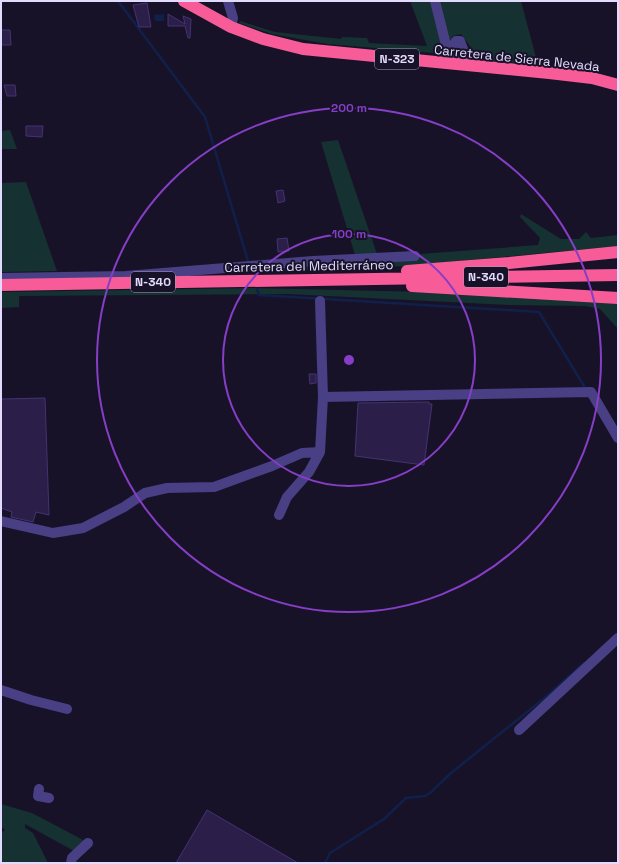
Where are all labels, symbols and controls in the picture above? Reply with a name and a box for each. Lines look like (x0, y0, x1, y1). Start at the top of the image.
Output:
street label: Carretera de Sierra Nevada (433, 41, 601, 75)
road number: N-323 (375, 49, 419, 69)
text: 200 m (331, 100, 367, 116)
text: 100 m (332, 226, 366, 242)
street label: Carretera del Mediterráneo (224, 256, 394, 276)
road number: N-340 (464, 267, 508, 287)
road number: N-340 (131, 272, 175, 292)
centre of rings (342, 353, 356, 367)

